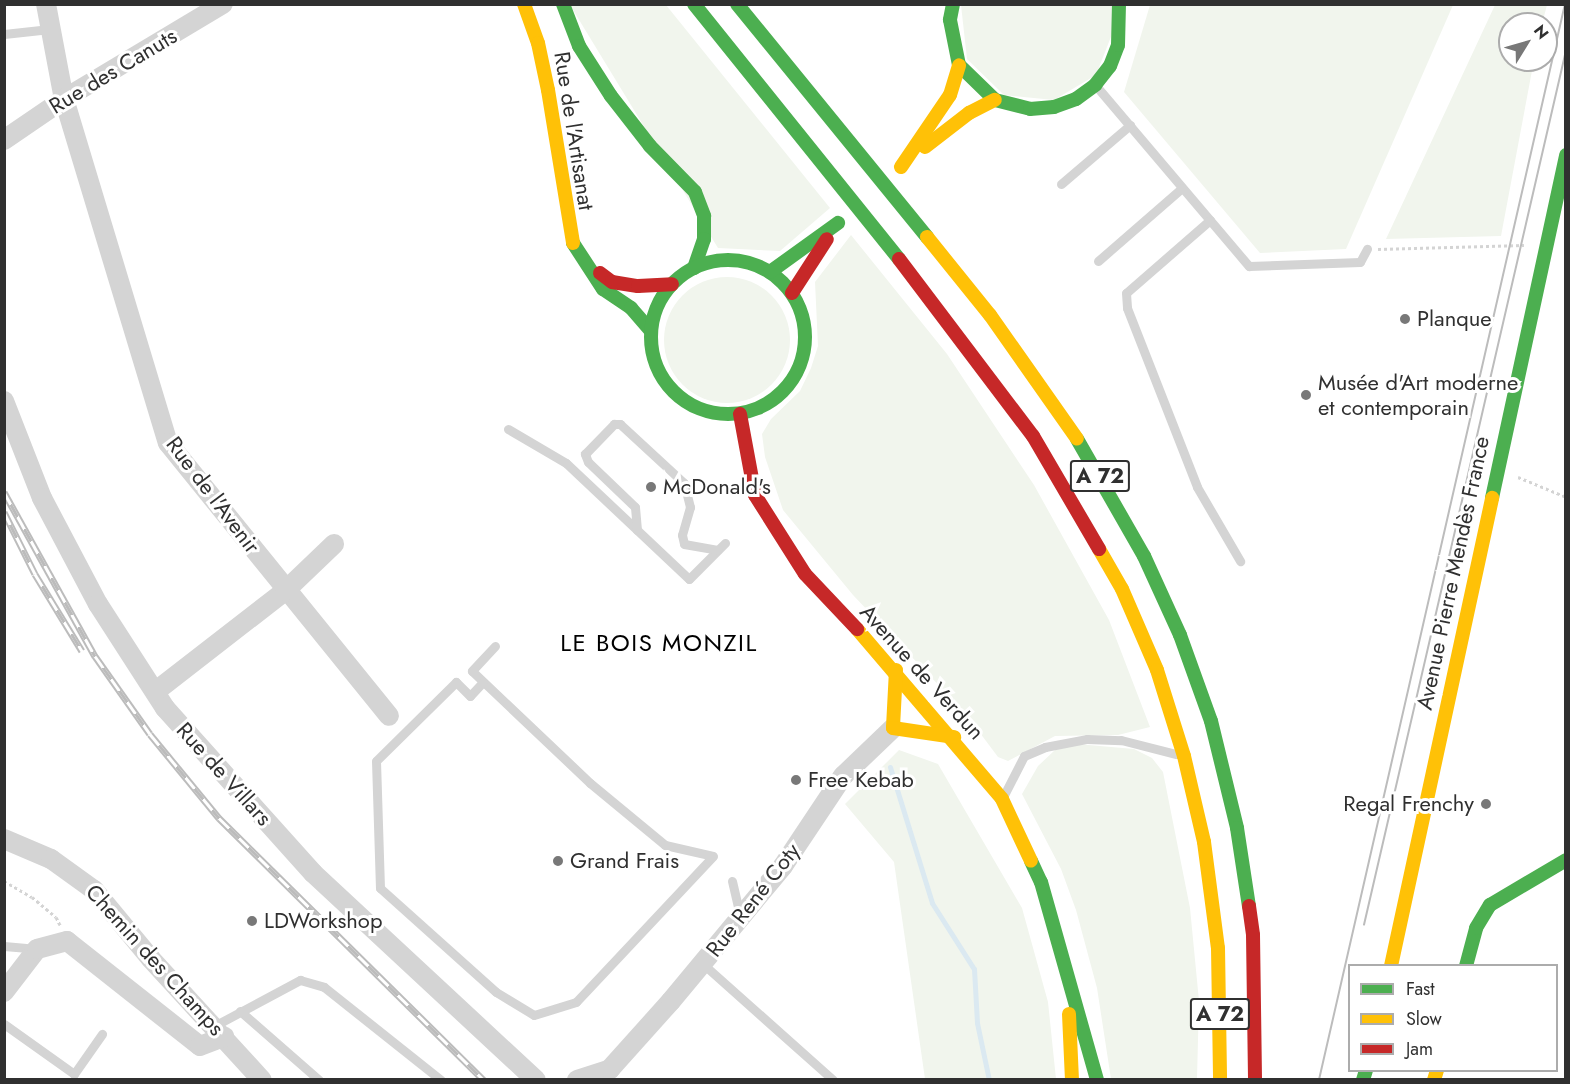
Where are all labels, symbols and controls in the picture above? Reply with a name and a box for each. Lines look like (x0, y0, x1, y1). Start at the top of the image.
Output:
north arrow (1498, 12, 1558, 72)
text: N (1528, 20, 1554, 44)
street label: Rue des Canuts (44, 23, 182, 119)
street label: Rue de l'Artisanat (548, 50, 600, 212)
place label: Planque (1417, 306, 1492, 332)
marker: Planque (1398, 312, 1412, 326)
place label: Musée d'Art moderne et contemporain (1318, 369, 1518, 420)
marker: Musée d'Art moderne et contemporain (1299, 388, 1313, 402)
street label: Rue de l'Avenir (161, 431, 265, 559)
street label: Avenue Pierre Mendès France (1411, 434, 1495, 712)
road number: A 72 (1068, 458, 1132, 494)
place label: McDonald's (663, 474, 771, 500)
marker: McDonald's (644, 480, 658, 494)
street label: Avenue de Verdun (854, 599, 990, 745)
district label: LE BOIS MONZIL (560, 629, 758, 657)
street label: Rue de Villars (171, 717, 277, 831)
place label: Free Kebab (808, 767, 914, 793)
marker: Free Kebab (789, 773, 803, 787)
place label: Regal Frenchy (1343, 791, 1474, 817)
marker: Regal Frenchy (1479, 797, 1493, 811)
street label: Rue René Coty (700, 838, 806, 962)
place label: Grand Frais (570, 848, 679, 874)
marker: Grand Frais (551, 854, 565, 868)
street label: Chemin des Champs (80, 879, 230, 1041)
place label: LDWorkshop (264, 908, 382, 934)
marker: LDWorkshop (245, 914, 259, 928)
legend (1348, 964, 1558, 1072)
text: Fast (1406, 976, 1435, 1002)
road number: A 72 (1188, 996, 1252, 1032)
text: Slow (1406, 1006, 1442, 1032)
text: Jam (1406, 1036, 1433, 1062)

